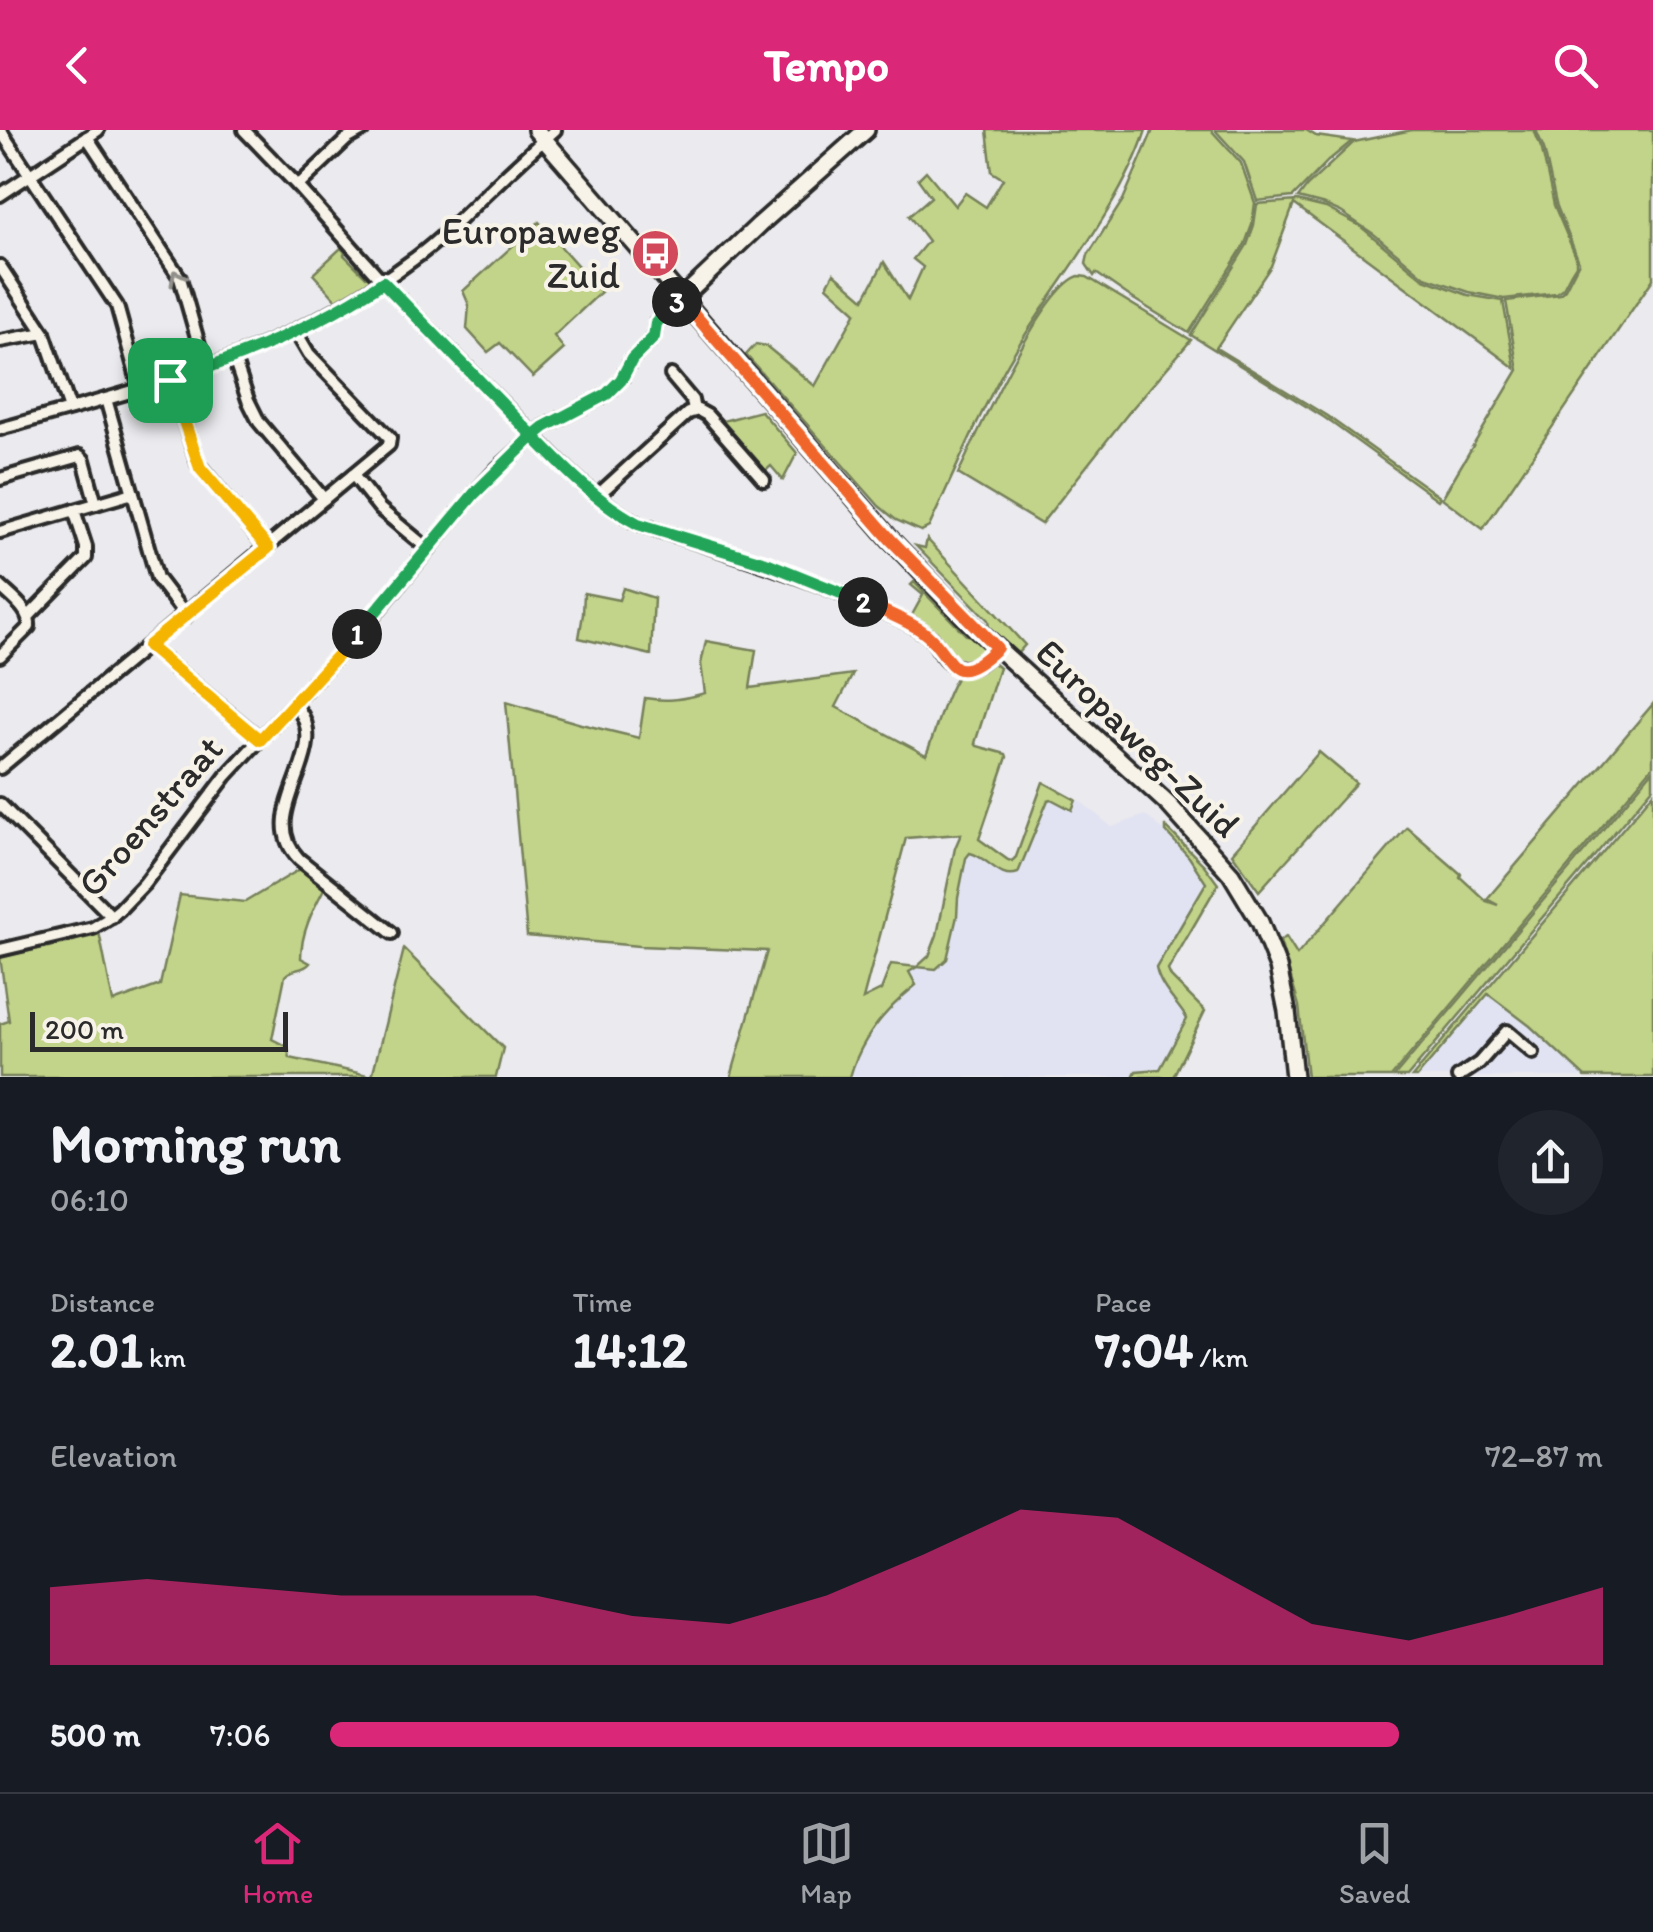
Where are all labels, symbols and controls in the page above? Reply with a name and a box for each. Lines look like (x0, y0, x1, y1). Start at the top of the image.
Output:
icon: back (50, 38, 105, 93)
text: Tempo (764, 38, 889, 92)
icon: search (1548, 38, 1603, 93)
place label: Europaweg Zuid (442, 208, 620, 298)
bus stop icon: Europaweg Zuid (629, 227, 681, 279)
one-way arrow (169, 269, 189, 287)
pin: 3 (652, 277, 702, 327)
text: 3 (669, 285, 685, 319)
pin (128, 338, 213, 423)
icon: arrive (143, 353, 198, 408)
pin: 2 (838, 577, 888, 627)
text: 2 (856, 585, 870, 619)
pin: 1 (332, 609, 382, 659)
text: 1 (351, 617, 364, 651)
street label: Europaweg-Zuid (1026, 629, 1250, 847)
street label: Groenstraat (67, 726, 233, 906)
scale bar (30, 1007, 288, 1051)
text: 200 m (45, 1012, 124, 1046)
text: Morning run (50, 1110, 341, 1176)
button: share (1498, 1110, 1603, 1215)
text: 06:10 (50, 1181, 129, 1219)
text: Distance (50, 1285, 155, 1319)
text: Time (573, 1285, 632, 1319)
text: Pace (1095, 1285, 1151, 1319)
text: 2.01 (50, 1319, 143, 1380)
text: 14:12 (573, 1319, 688, 1380)
text: 7:04 (1095, 1319, 1193, 1380)
text: km (143, 1340, 186, 1374)
text: /km (1193, 1340, 1248, 1374)
text: Elevation (50, 1437, 177, 1475)
text: 72–87 m (1485, 1437, 1603, 1475)
text: 500 m (50, 1716, 140, 1754)
text: 7:06 (210, 1716, 270, 1754)
tab: Home (243, 1816, 313, 1910)
tab: Map (799, 1816, 854, 1910)
tab: Saved (1339, 1816, 1410, 1910)

